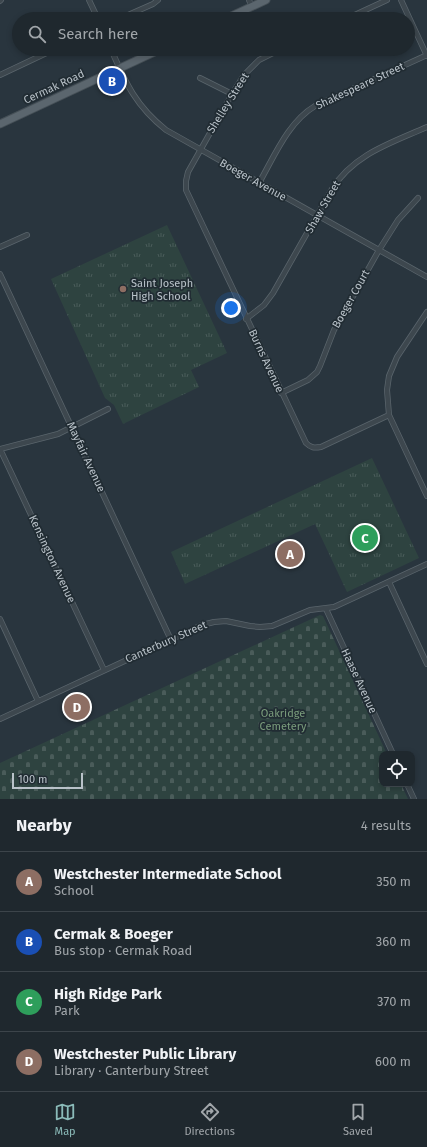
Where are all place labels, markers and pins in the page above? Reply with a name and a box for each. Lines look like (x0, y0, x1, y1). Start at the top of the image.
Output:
pin: B (99, 66, 125, 96)
place label: Saint Joseph High School (131, 277, 193, 303)
marker: Saint Joseph High School (118, 284, 128, 294)
pin: C (352, 523, 378, 553)
pin: A (277, 539, 303, 569)
pin: D (64, 692, 90, 722)

